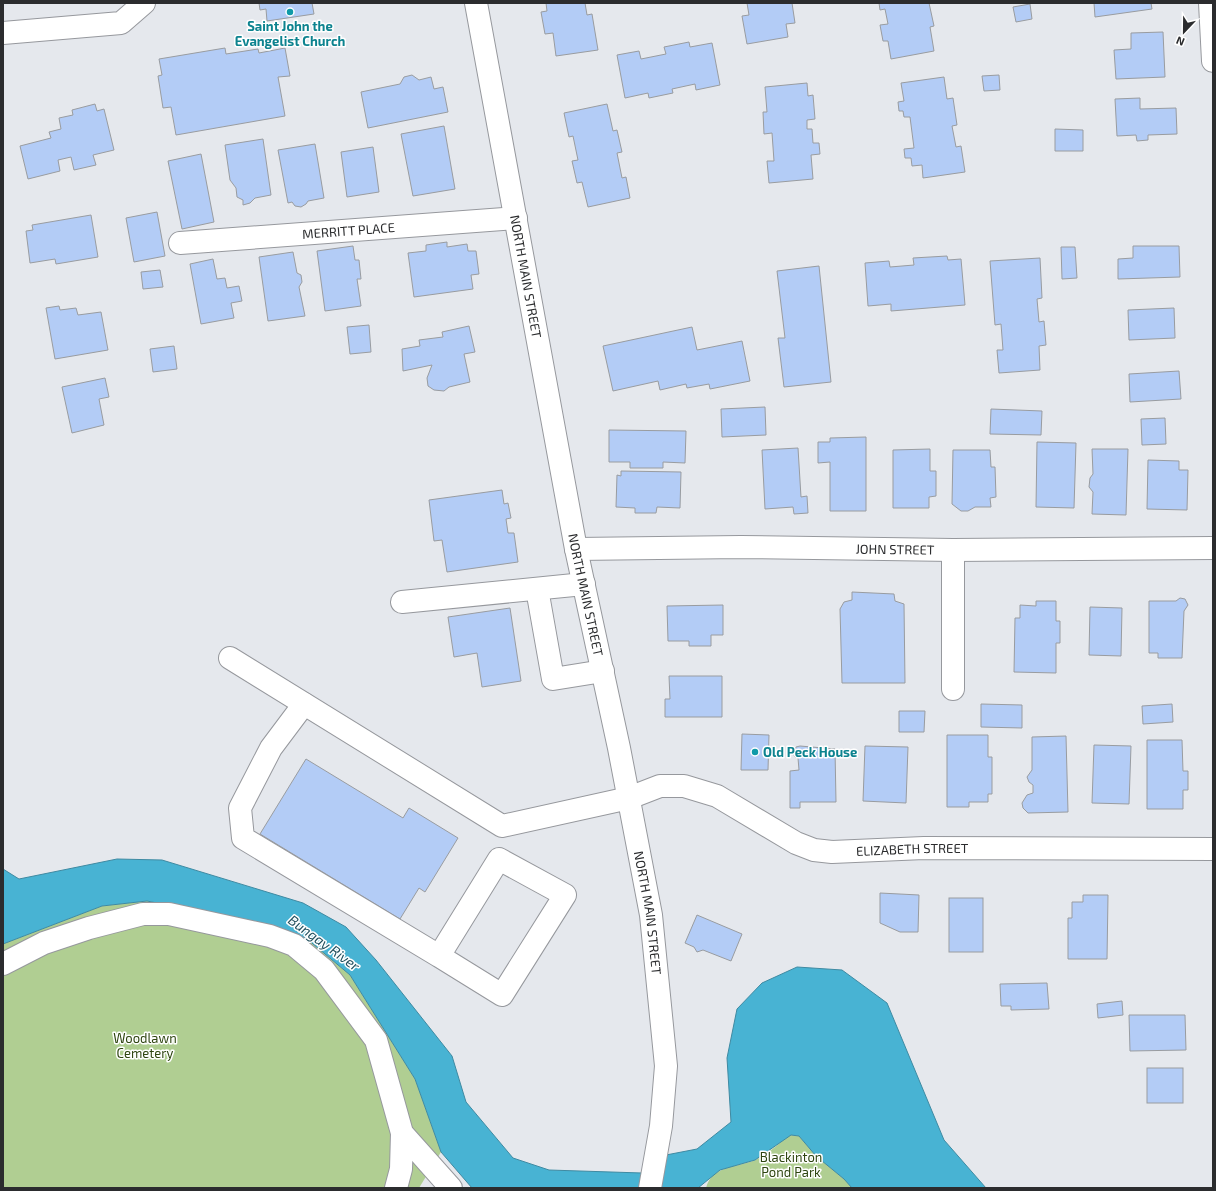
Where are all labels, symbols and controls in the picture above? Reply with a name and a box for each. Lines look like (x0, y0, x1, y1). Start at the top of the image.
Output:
marker: Saint John the Evangelist Church (285, 7, 295, 17)
north arrow (1164, 12, 1204, 52)
place label: Saint John the Evangelist Church (235, 18, 346, 49)
text: N (1174, 34, 1186, 49)
street label: NORTH MAIN STREET (507, 214, 545, 340)
street label: MERRITT PLACE (302, 219, 396, 242)
street label: NORTH MAIN STREET (565, 532, 607, 658)
street label: JOHN STREET (855, 541, 935, 558)
place label: Old Peck House (763, 744, 857, 760)
marker: Old Peck House (750, 747, 760, 757)
street label: ELIZABETH STREET (856, 840, 969, 859)
street label: NORTH MAIN STREET (631, 849, 665, 976)
water label: Bungay River (285, 911, 364, 974)
park label: Woodlawn Cemetery (113, 1030, 177, 1061)
park label: Blackinton Pond Park (760, 1149, 822, 1180)

